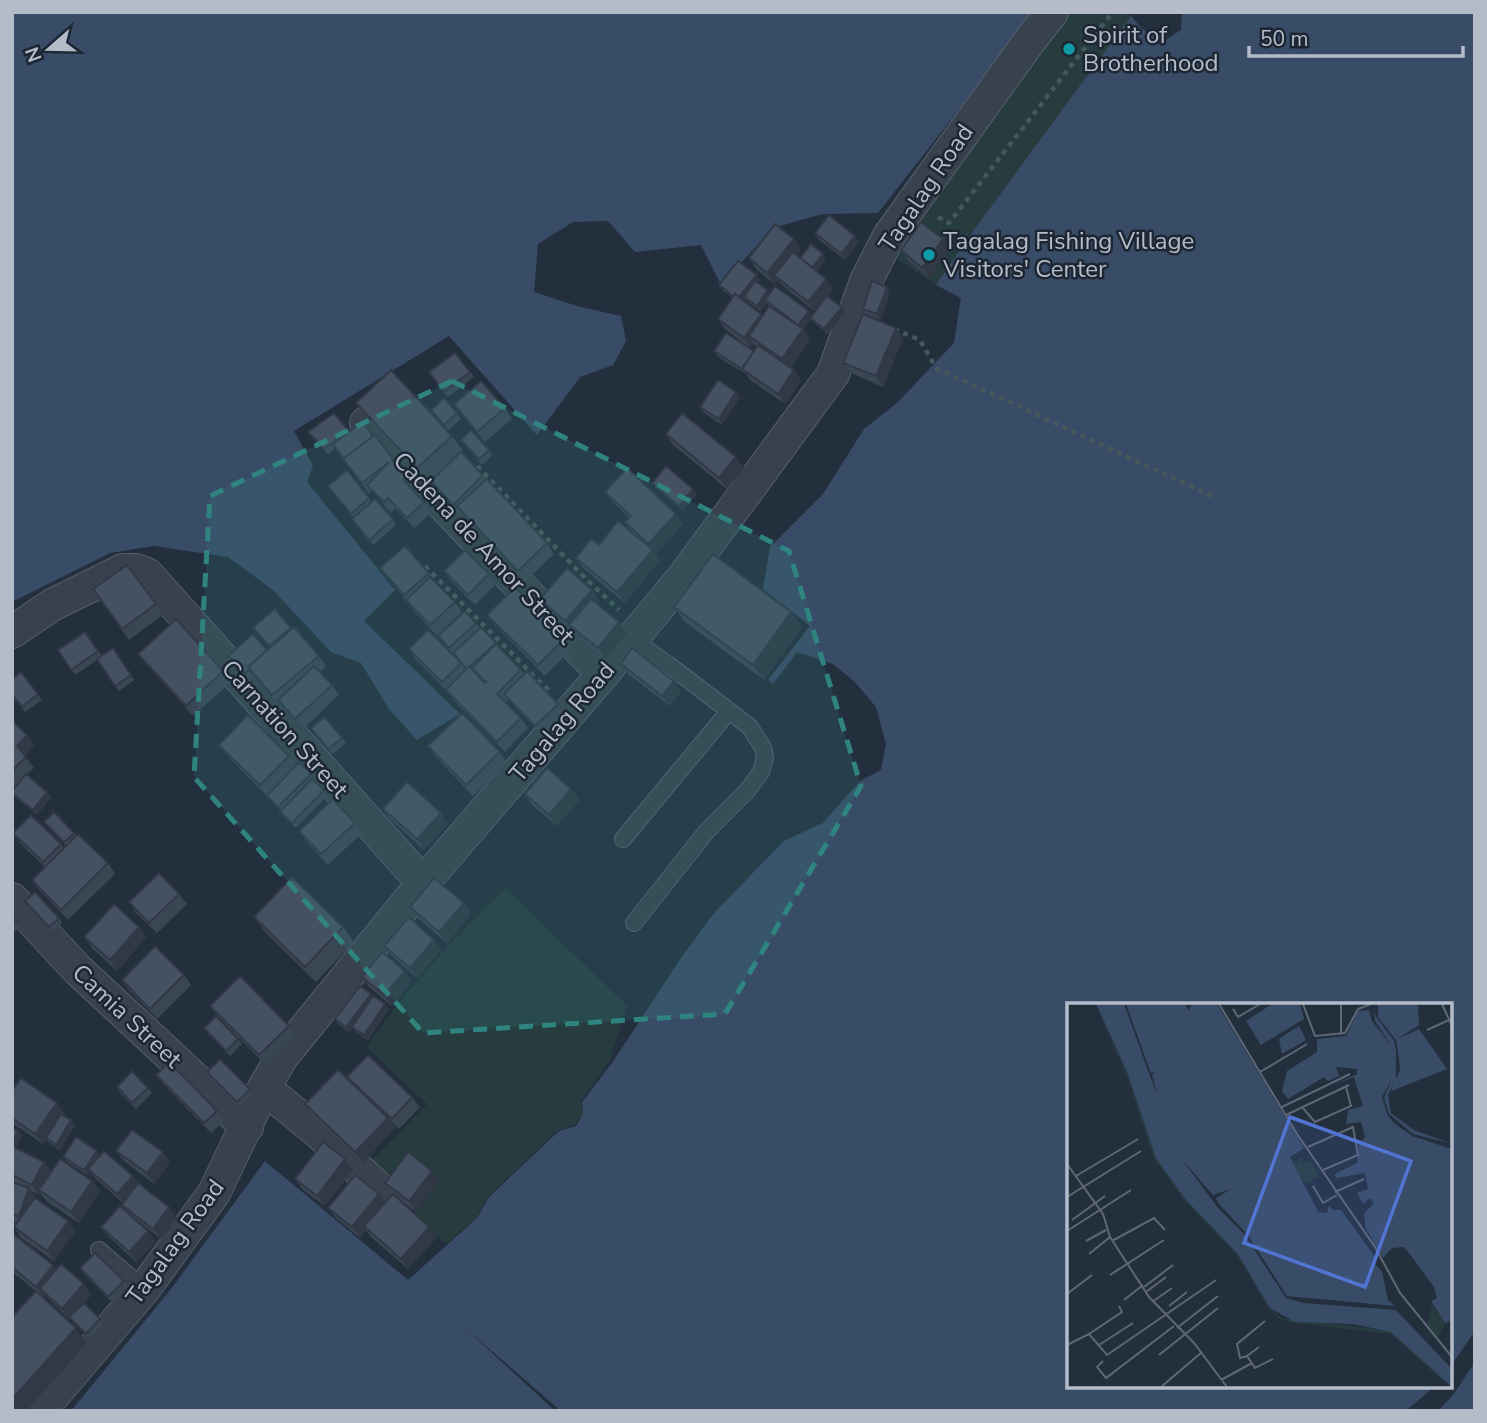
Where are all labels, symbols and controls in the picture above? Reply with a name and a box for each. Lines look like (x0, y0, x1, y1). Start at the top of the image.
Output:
north arrow (14, 14, 84, 84)
scale bar (1249, 14, 1462, 58)
place label: Spirit of Brotherhood (1083, 19, 1219, 79)
text: 50 m (1260, 25, 1309, 53)
marker: Spirit of Brotherhood (1061, 41, 1077, 57)
text: N (19, 43, 49, 66)
street label: Tagalag Road (871, 118, 981, 258)
place label: Tagalag Fishing Village Visitors' Center (942, 225, 1194, 285)
marker: Tagalag Fishing Village Visitors' Center (921, 247, 937, 263)
street label: Cadena de Amor Street (386, 445, 582, 652)
street label: Carnation Street (214, 653, 356, 806)
street label: Tagalag Road (502, 655, 622, 789)
street label: Camia Street (65, 957, 189, 1075)
inset map (1067, 1003, 1452, 1388)
street label: Tagalag Road (119, 1173, 231, 1311)

